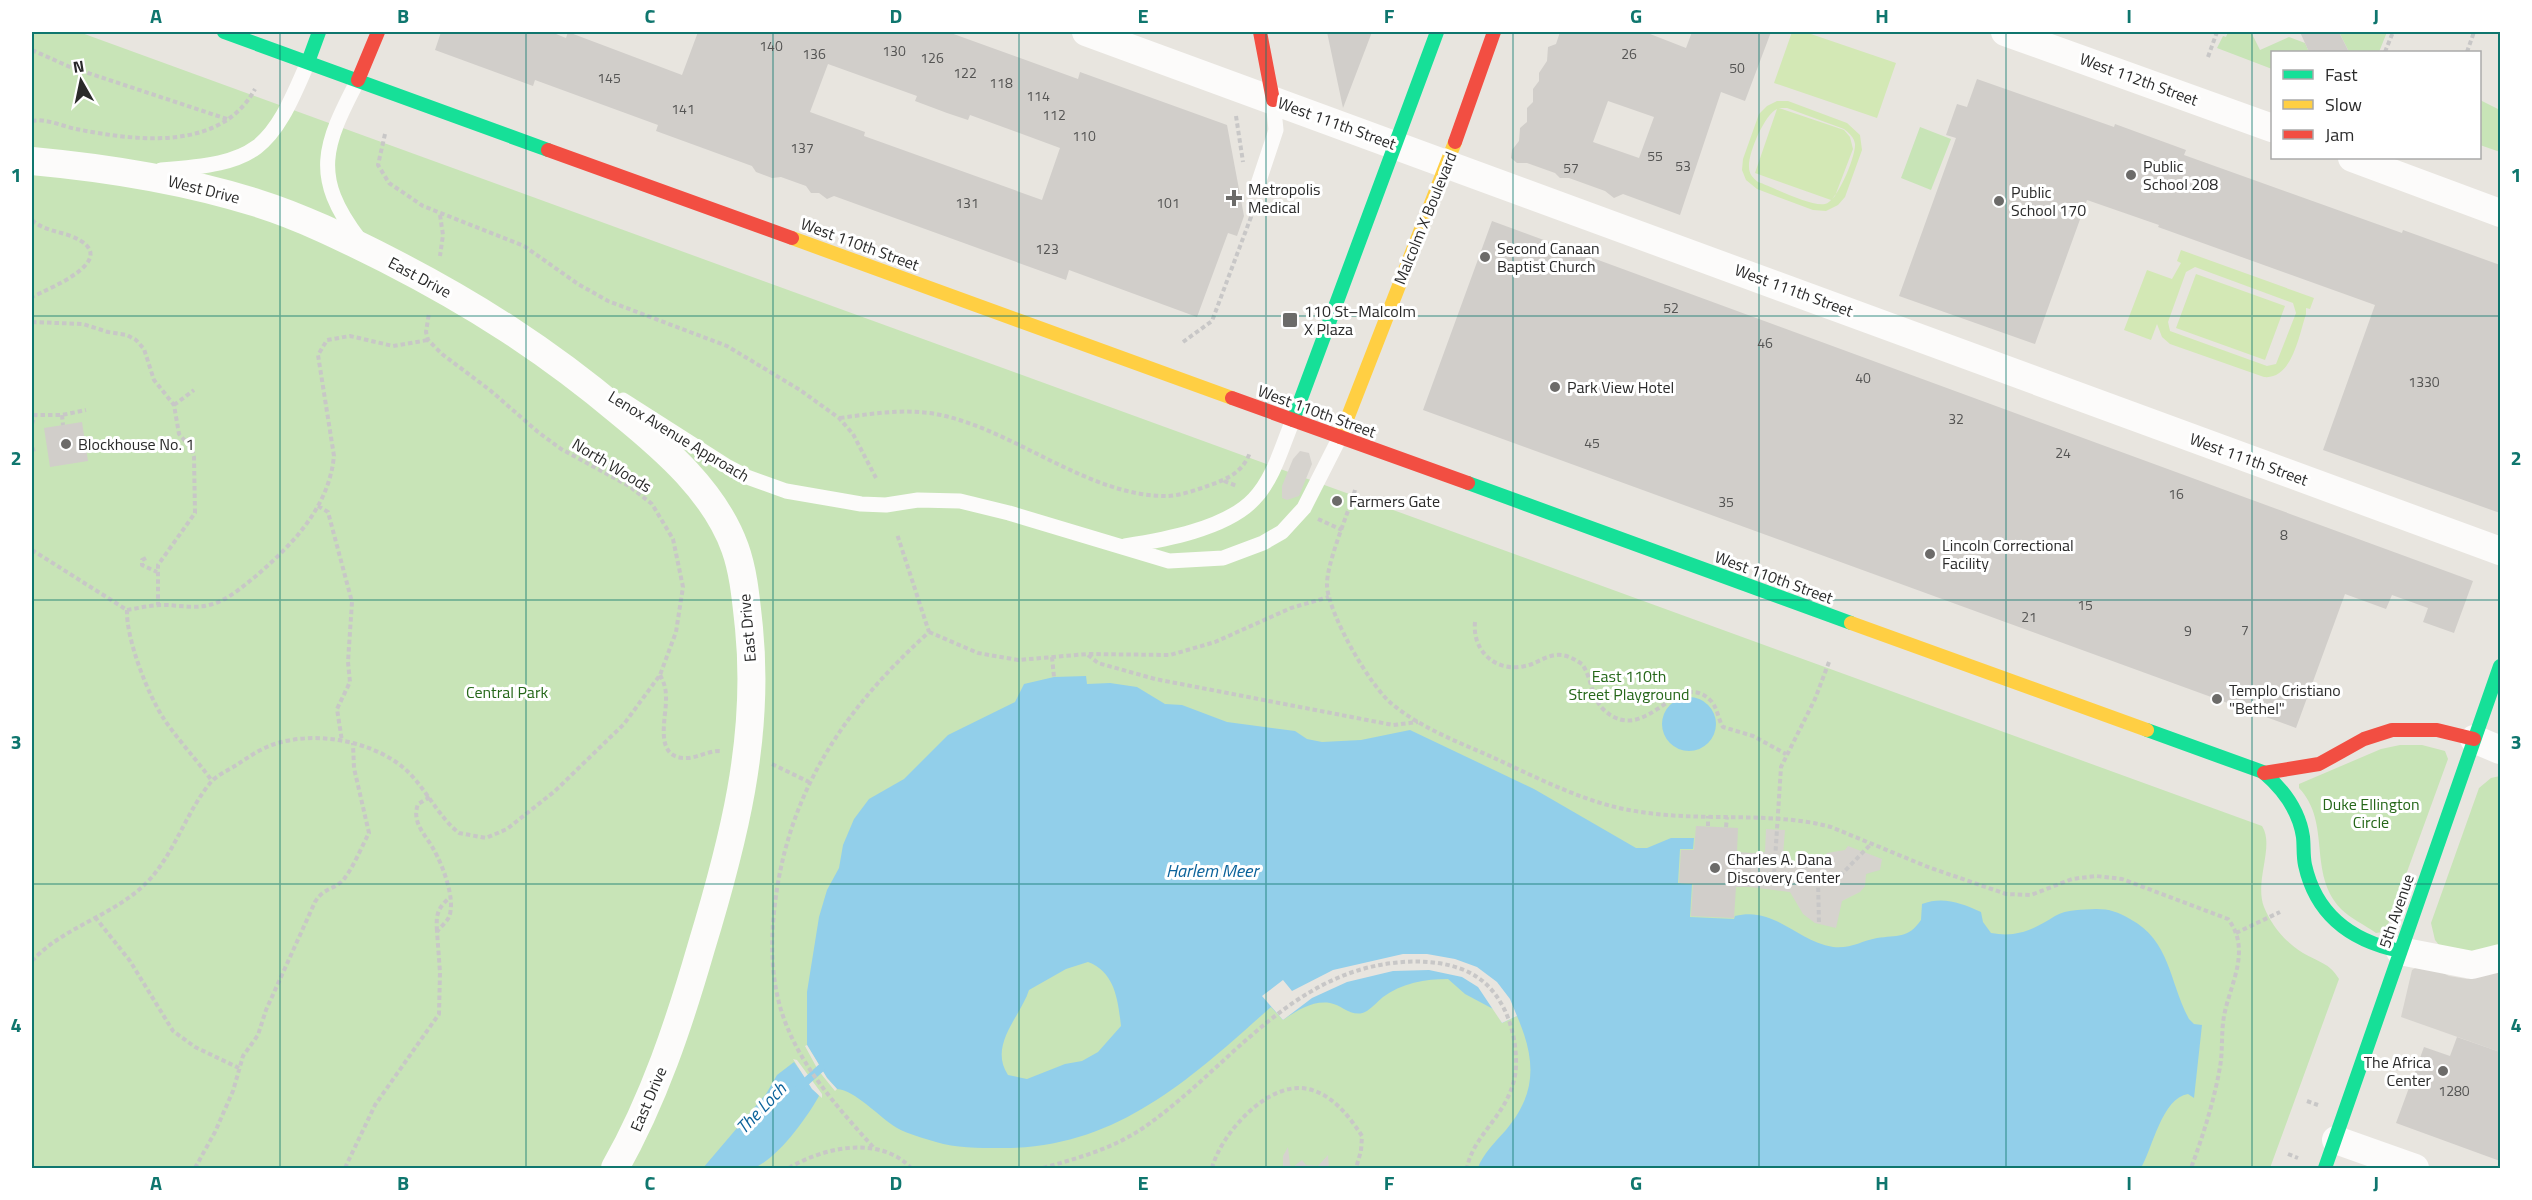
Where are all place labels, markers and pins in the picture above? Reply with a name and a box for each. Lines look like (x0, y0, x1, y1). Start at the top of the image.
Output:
place label: Public School 208 (2143, 154, 2218, 196)
marker: Public School 208 (2124, 168, 2138, 182)
place label: Metropolis Medical (1248, 177, 1320, 219)
place label: Public School 170 (2011, 180, 2086, 222)
marker: Metropolis Medical (1225, 189, 1243, 207)
marker: Public School 170 (1992, 194, 2006, 208)
place label: Second Canaan Baptist Church (1497, 236, 1600, 278)
marker: Second Canaan Baptist Church (1478, 250, 1492, 264)
place label: 110 St–Malcolm X Plaza (1304, 299, 1416, 341)
marker: 110 St–Malcolm X Plaza (1281, 311, 1299, 329)
place label: Park View Hotel (1567, 375, 1674, 399)
marker: Park View Hotel (1548, 380, 1562, 394)
place label: Blockhouse No. 1 (78, 432, 194, 456)
marker: Blockhouse No. 1 (59, 437, 73, 451)
place label: Farmers Gate (1349, 489, 1440, 513)
marker: Farmers Gate (1330, 494, 1344, 508)
place label: Lincoln Correctional Facility (1942, 533, 2074, 575)
marker: Lincoln Correctional Facility (1923, 547, 1937, 561)
place label: Templo Cristiano "Bethel" (2229, 678, 2341, 720)
marker: Templo Cristiano "Bethel" (2210, 692, 2224, 706)
place label: Charles A. Dana Discovery Center (1727, 847, 1841, 889)
marker: Charles A. Dana Discovery Center (1708, 861, 1722, 875)
place label: The Africa Center (2364, 1050, 2431, 1092)
marker: The Africa Center (2436, 1064, 2450, 1078)

